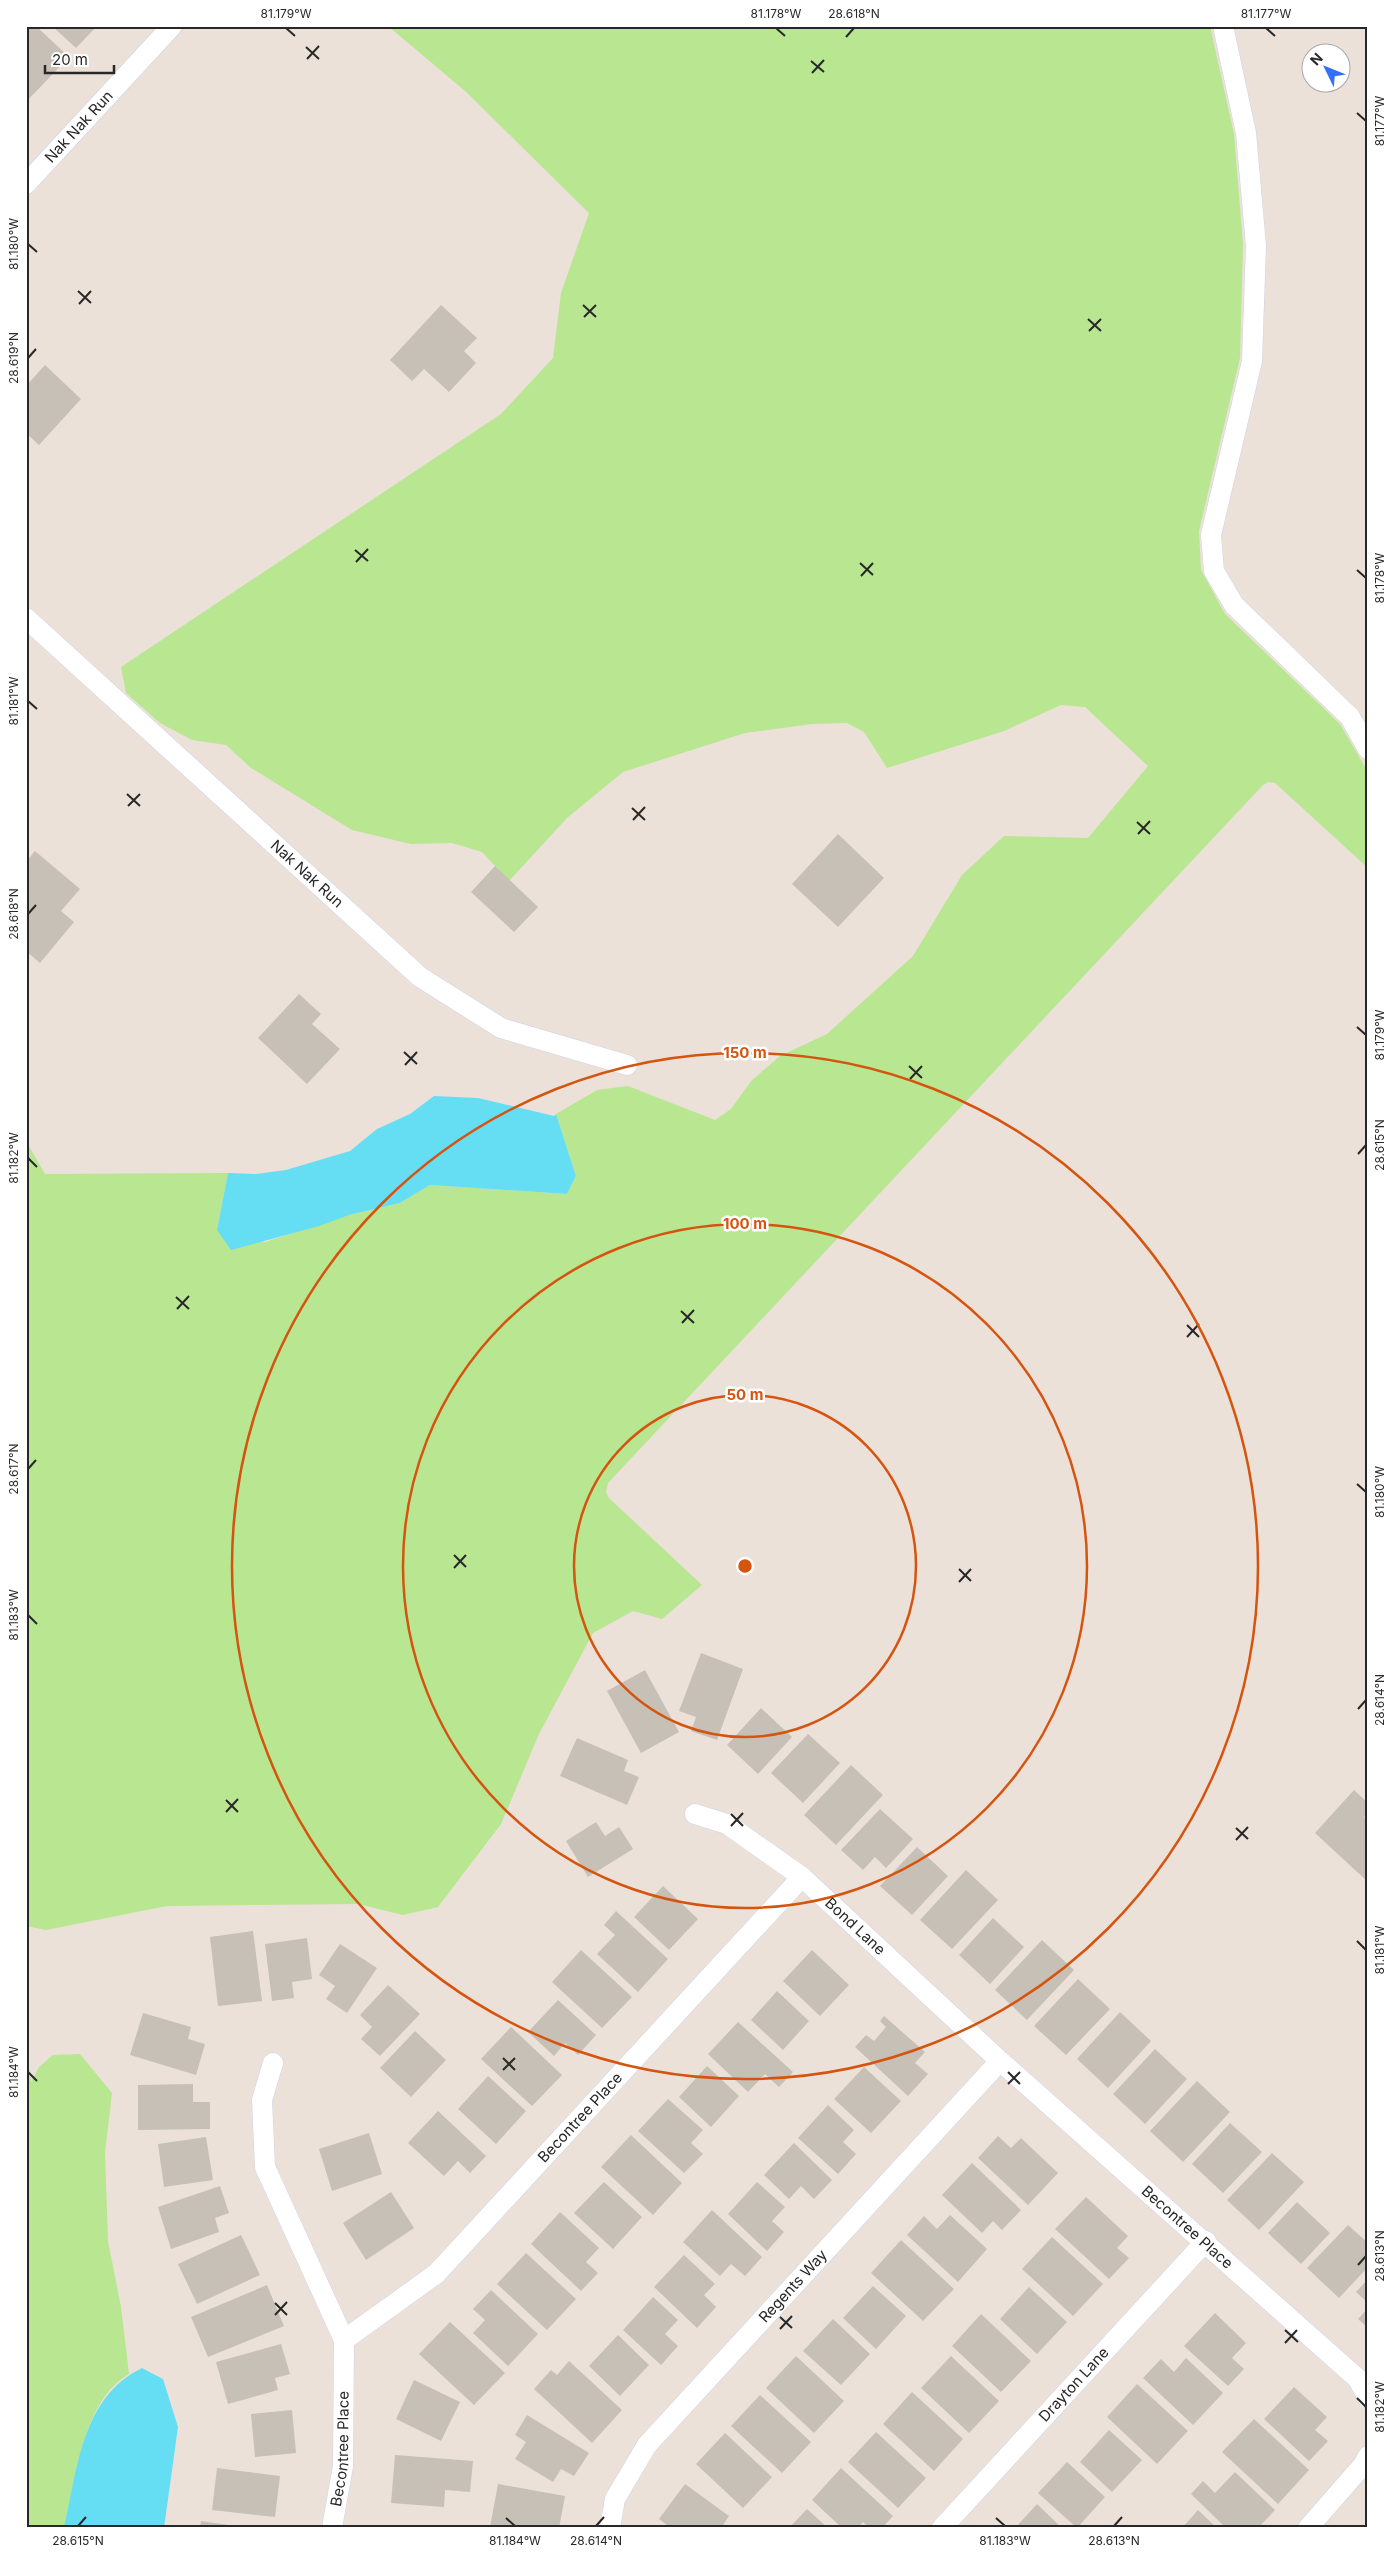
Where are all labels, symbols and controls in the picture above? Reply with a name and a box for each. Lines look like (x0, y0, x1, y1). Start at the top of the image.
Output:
text: 81.179°W (260, 6, 312, 21)
text: 81.178°W (751, 6, 802, 21)
text: 28.618°N (828, 6, 880, 21)
text: 81.177°W (1241, 6, 1292, 21)
scale bar (45, 42, 114, 74)
north arrow (1302, 42, 1352, 92)
text: N (1306, 49, 1326, 68)
text: 20 m (52, 50, 88, 69)
street label: Nak Nak Run (40, 86, 117, 167)
text: 81.177°W (1372, 95, 1387, 146)
text: 81.180°W (6, 218, 21, 270)
text: 28.619°N (6, 332, 21, 384)
text: 81.178°W (1372, 552, 1387, 603)
text: 81.181°W (6, 676, 21, 726)
street label: Nak Nak Run (267, 836, 348, 912)
text: 28.618°N (6, 888, 21, 940)
text: 81.179°W (1372, 1009, 1387, 1061)
text: 150 m (723, 1043, 767, 1062)
text: 28.615°N (1372, 1119, 1387, 1171)
text: 81.182°W (6, 1132, 21, 1184)
text: 100 m (723, 1214, 767, 1233)
text: 50 m (727, 1385, 763, 1404)
text: 28.617°N (6, 1443, 21, 1495)
text: 81.180°W (1372, 1466, 1387, 1518)
centre of rings (736, 1557, 754, 1575)
text: 81.183°W (6, 1589, 21, 1641)
text: 28.614°N (1372, 1674, 1387, 1726)
street label: Bond Lane (821, 1893, 890, 1959)
text: 81.181°W (1372, 1925, 1387, 1975)
text: 81.184°W (6, 2046, 21, 2098)
street label: Becontree Place (534, 2068, 626, 2166)
street label: Becontree Place (1138, 2181, 1237, 2273)
text: 28.613°N (1372, 2230, 1387, 2282)
street label: Regents Way (754, 2245, 831, 2326)
street label: Drayton Lane (1035, 2343, 1113, 2425)
text: 81.182°W (1372, 2381, 1387, 2433)
street label: Becontree Place (326, 2391, 353, 2508)
text: 28.615°N (52, 2533, 104, 2548)
text: 81.184°W (489, 2533, 541, 2548)
text: 28.614°N (570, 2533, 622, 2548)
text: 81.183°W (979, 2533, 1031, 2548)
text: 28.613°N (1088, 2533, 1140, 2548)

